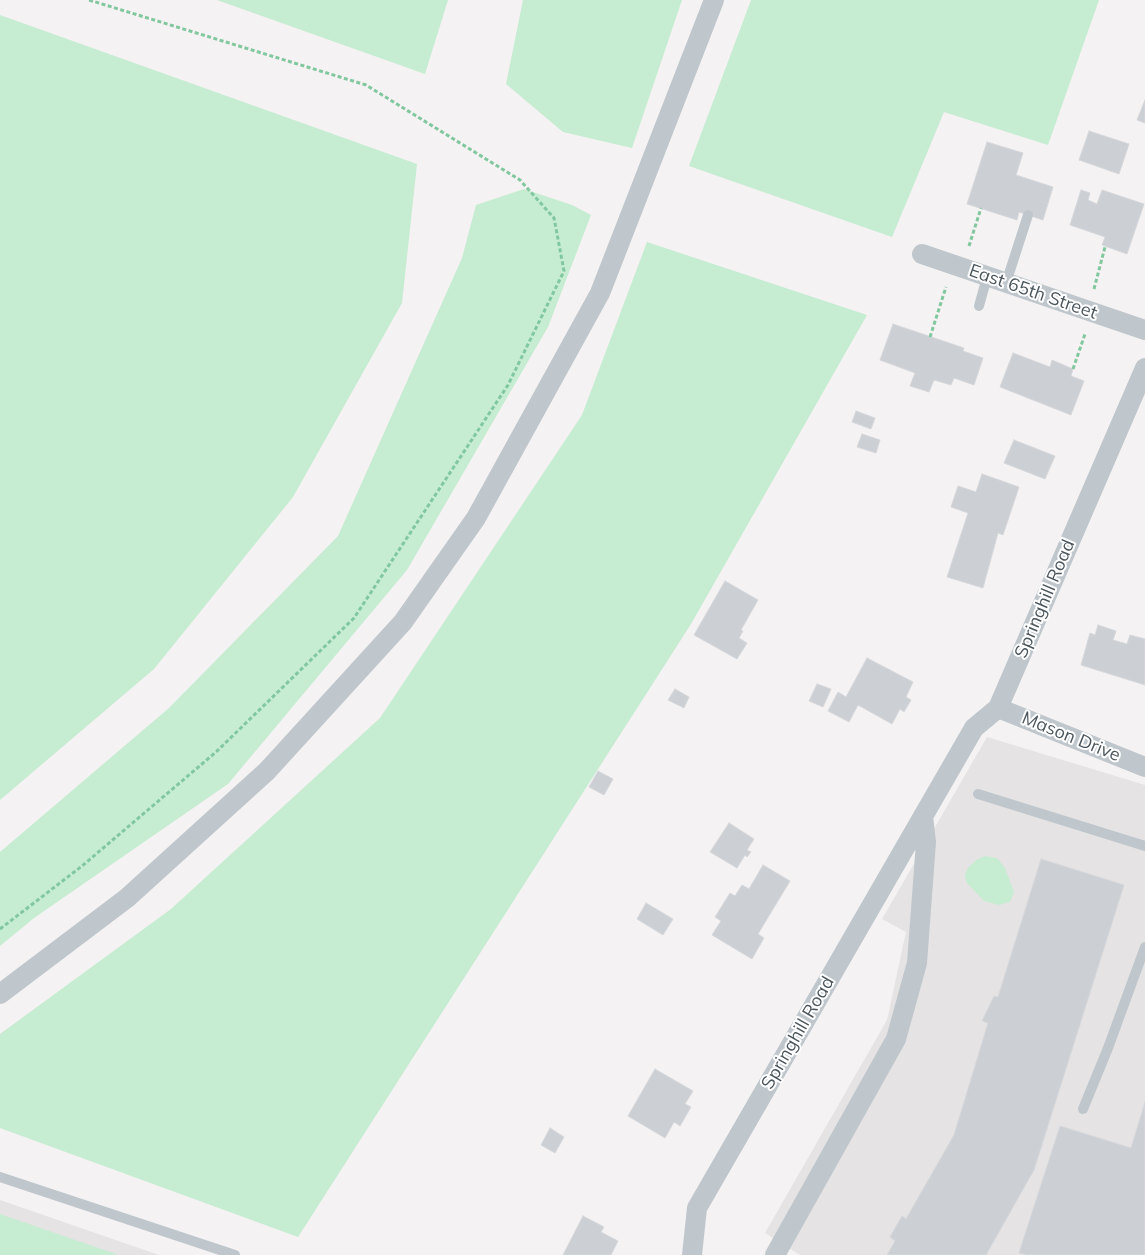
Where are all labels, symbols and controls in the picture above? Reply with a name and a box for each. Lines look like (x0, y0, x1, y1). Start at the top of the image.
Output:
street label: East 65th Street (966, 260, 1100, 324)
street label: Springhill Road (1010, 537, 1080, 661)
street label: Mason Drive (1019, 707, 1123, 767)
street label: Springhill Road (757, 973, 839, 1093)

